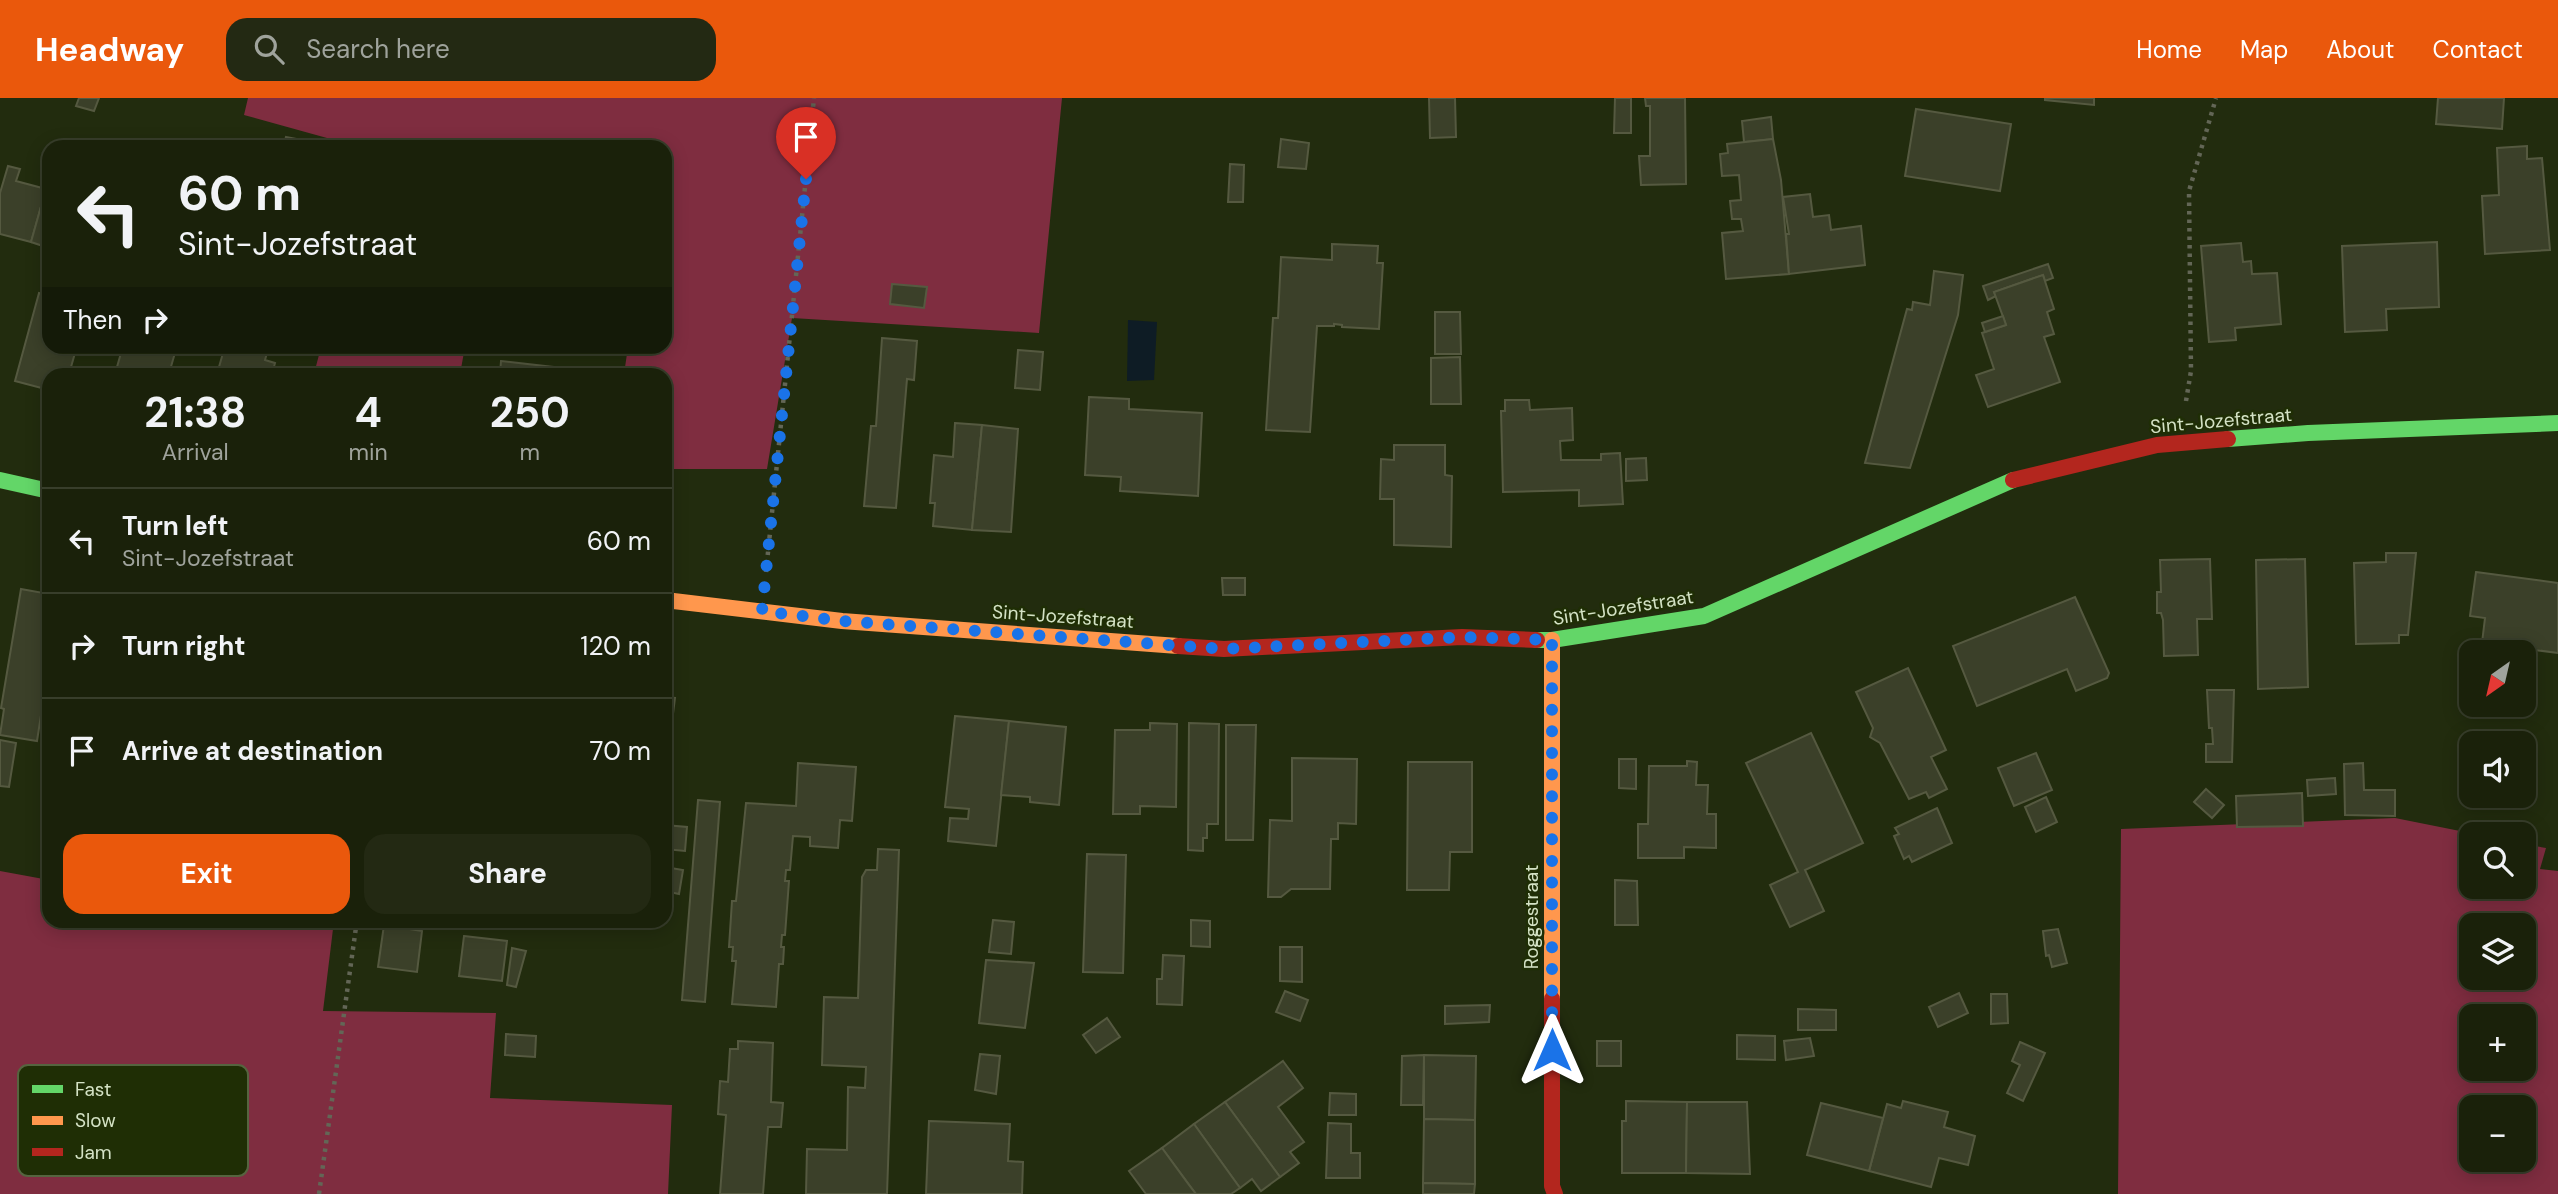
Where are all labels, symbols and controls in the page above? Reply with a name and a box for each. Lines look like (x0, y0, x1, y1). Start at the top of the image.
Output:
search box (226, 18, 716, 81)
text: Headway (35, 28, 184, 71)
icon: search (250, 30, 288, 68)
text: Search here (306, 32, 450, 66)
text: Home (2136, 34, 2202, 65)
text: Map (2240, 34, 2288, 65)
text: About (2326, 34, 2395, 65)
text: Contact (2433, 34, 2523, 65)
pin (776, 107, 836, 179)
icon: arrive (787, 118, 825, 156)
text: 60 m (178, 161, 301, 225)
icon: left (63, 168, 154, 259)
text: Sint-Jozefstraat (178, 223, 417, 265)
icon: right (136, 301, 174, 339)
text: Then (63, 303, 122, 337)
text: 21:38 (144, 385, 246, 440)
text: 4 (354, 385, 382, 440)
text: 250 (490, 385, 570, 440)
street label: Sint-Jozefstraat (2149, 402, 2293, 439)
text: Arrival (162, 437, 229, 467)
text: min (348, 437, 388, 467)
text: m (520, 437, 540, 467)
text: Turn left (122, 509, 229, 543)
icon: left (63, 522, 101, 560)
text: 60 m (587, 524, 651, 558)
text: Sint-Jozefstraat (122, 543, 294, 573)
street label: Sint-Jozefstraat (1551, 584, 1695, 631)
street label: Sint-Jozefstraat (991, 599, 1135, 634)
icon: right (63, 627, 101, 665)
text: Turn right (122, 629, 246, 663)
text: 120 m (580, 629, 651, 663)
north arrow (2459, 640, 2536, 718)
map controls (2459, 640, 2536, 1172)
button: sound (2459, 731, 2536, 808)
icon: arrive (63, 732, 101, 770)
text: Arrive at destination (122, 734, 383, 768)
text: 70 m (590, 734, 651, 768)
button: search (2459, 822, 2536, 899)
button: Exit (63, 834, 350, 914)
button: Share (364, 834, 651, 914)
street label: Roggestraat (1519, 865, 1544, 969)
button: layers (2459, 913, 2536, 990)
button: + (2459, 1004, 2536, 1081)
position arrow (1515, 1013, 1589, 1087)
legend (18, 1065, 248, 1176)
text: Fast (75, 1077, 111, 1102)
button: − (2459, 1095, 2536, 1172)
text: Slow (75, 1108, 116, 1133)
text: Jam (75, 1140, 112, 1165)

